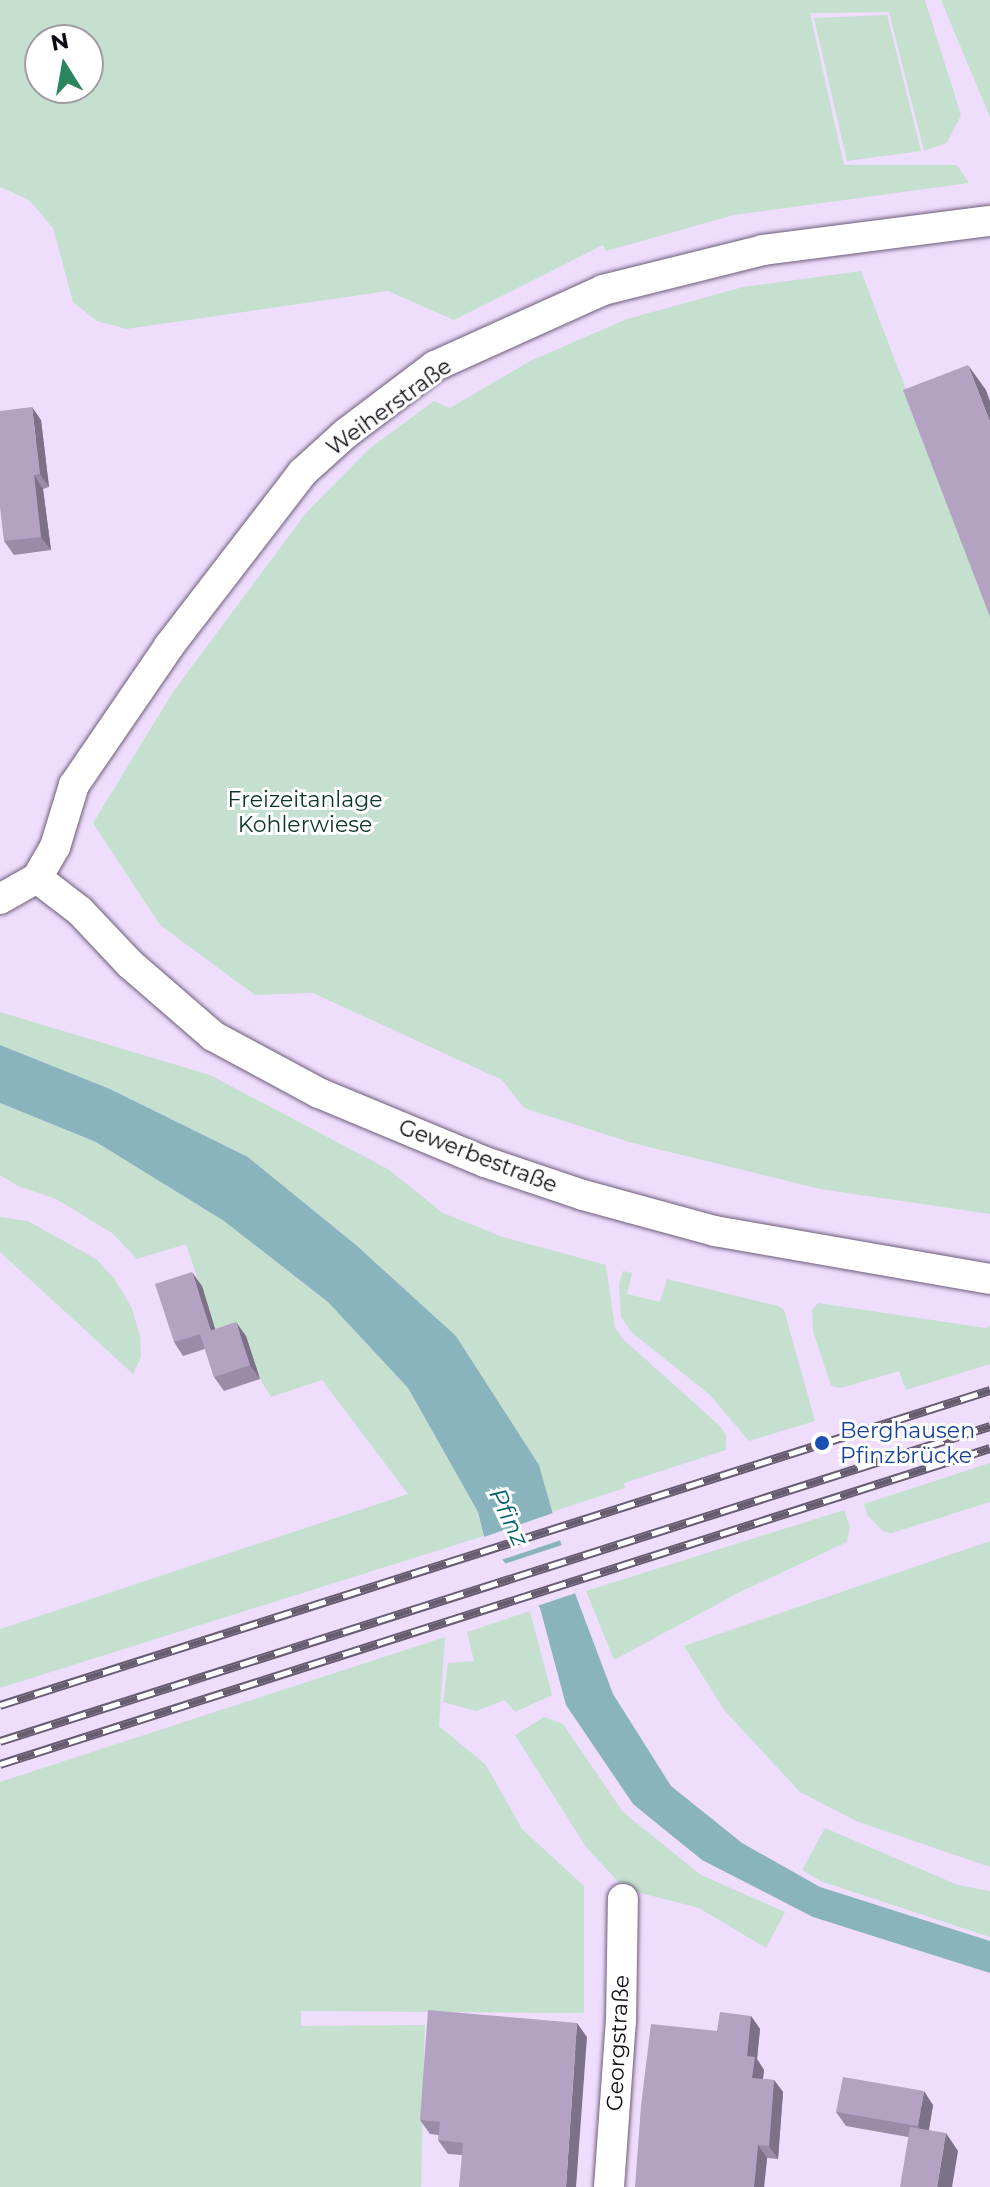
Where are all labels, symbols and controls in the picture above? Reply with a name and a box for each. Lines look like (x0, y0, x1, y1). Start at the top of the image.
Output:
north arrow (24, 24, 104, 104)
text: N (48, 27, 71, 57)
street label: Weiherstraße (321, 353, 457, 461)
park label: Freizeitanlage Kohlerwiese (227, 786, 383, 838)
street label: Gewerbestraße (395, 1114, 561, 1198)
place label: Berghausen Pfinzbrücke (840, 1417, 975, 1468)
marker: Berghausen Pfinzbrücke (811, 1432, 833, 1454)
water label: Pfinz (483, 1484, 535, 1550)
street label: Georgstraße (601, 1974, 635, 2112)

